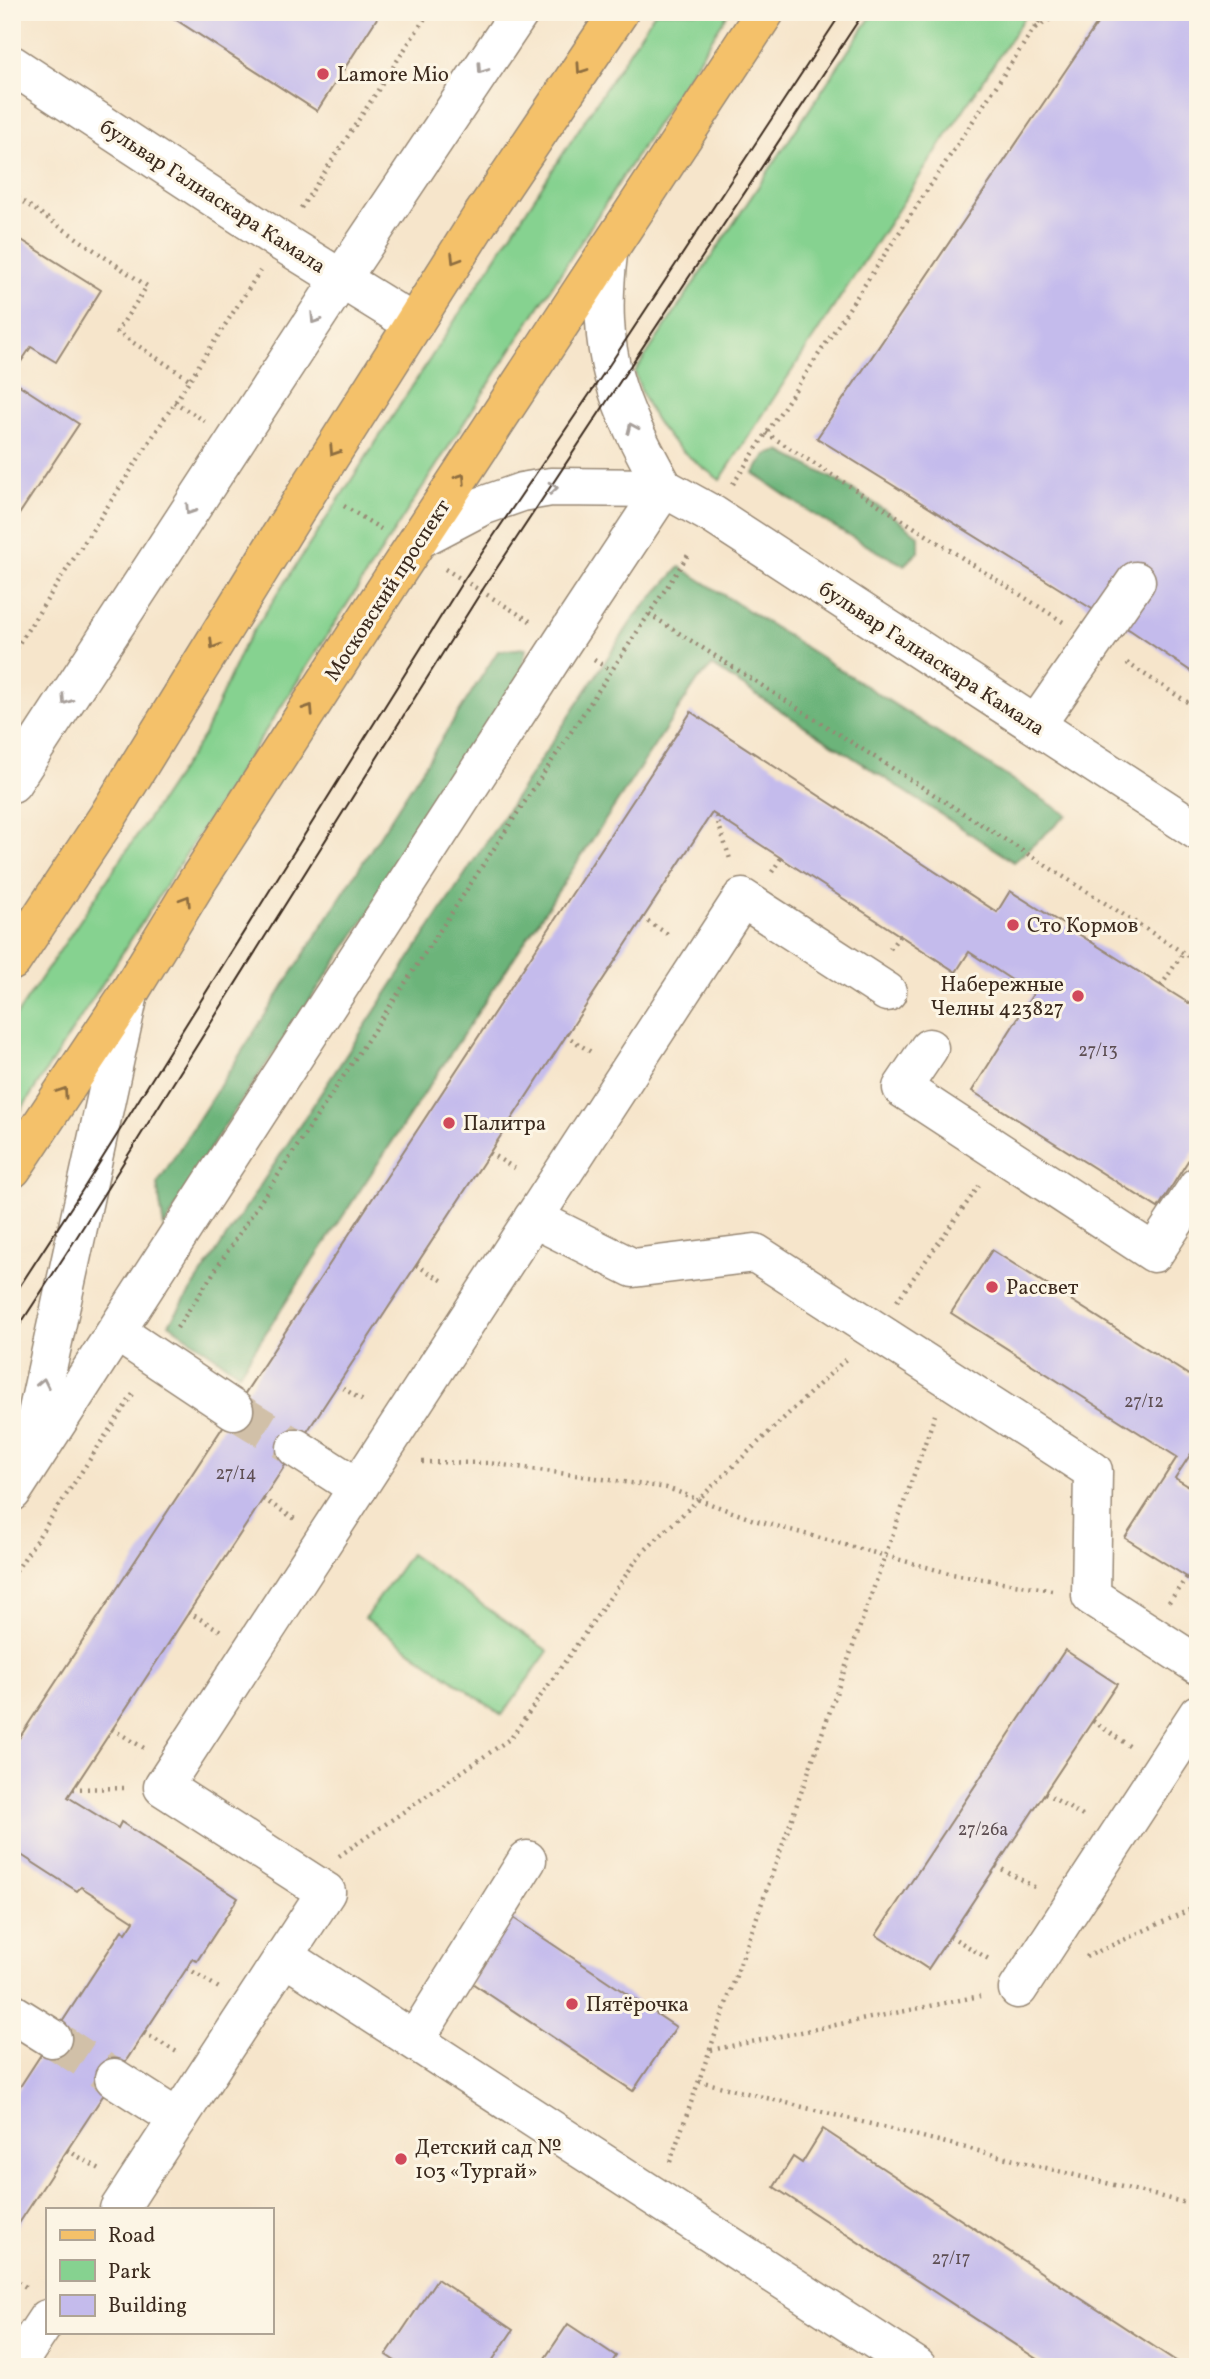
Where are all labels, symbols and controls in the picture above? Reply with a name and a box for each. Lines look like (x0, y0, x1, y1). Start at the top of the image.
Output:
place label: Lamore Mio (337, 61, 449, 90)
one-way arrow (478, 61, 490, 74)
one-way arrow (577, 61, 589, 74)
marker: Lamore Mio (315, 66, 331, 82)
street label: бульвар Галиаскара Камала (93, 113, 331, 281)
one-way arrow (451, 251, 464, 264)
one-way arrow (310, 312, 323, 325)
one-way arrow (626, 422, 640, 435)
one-way arrow (330, 443, 342, 456)
one-way arrow (452, 473, 465, 486)
one-way arrow (547, 481, 558, 496)
street label: Московский проспект (319, 494, 458, 687)
one-way arrow (186, 502, 199, 515)
street label: бульвар Галиаскара Камала (812, 575, 1050, 743)
one-way arrow (209, 637, 222, 650)
one-way arrow (61, 693, 74, 706)
one-way arrow (300, 703, 313, 716)
one-way arrow (178, 895, 191, 908)
place label: Сто Кормов (1027, 912, 1138, 941)
marker: Сто Кормов (1005, 917, 1021, 933)
place label: Набережные Челны 423827 (931, 971, 1064, 1024)
marker: Набережные Челны 423827 (1070, 988, 1086, 1004)
house number: 27/13 (1078, 1039, 1118, 1064)
one-way arrow (55, 1087, 68, 1100)
place label: Палитра (463, 1110, 546, 1139)
marker: Палитра (441, 1115, 457, 1131)
place label: Рассвет (1006, 1274, 1079, 1303)
marker: Рассвет (984, 1279, 1000, 1295)
one-way arrow (35, 1377, 50, 1389)
house number: 27/12 (1124, 1390, 1164, 1415)
house number: 27/14 (216, 1462, 257, 1487)
house number: 27/26а (958, 1818, 1008, 1843)
place label: Пятёрочка (586, 1991, 689, 2020)
marker: Пятёрочка (564, 1996, 580, 2012)
place label: Детский сад № 103 «Тургай» (415, 2134, 561, 2187)
marker: Детский сад № 103 «Тургай» (393, 2151, 409, 2167)
legend (46, 2208, 273, 2334)
text: Road (108, 2222, 155, 2251)
house number: 27/17 (932, 2247, 970, 2272)
text: Park (108, 2258, 151, 2287)
text: Building (108, 2292, 187, 2321)

